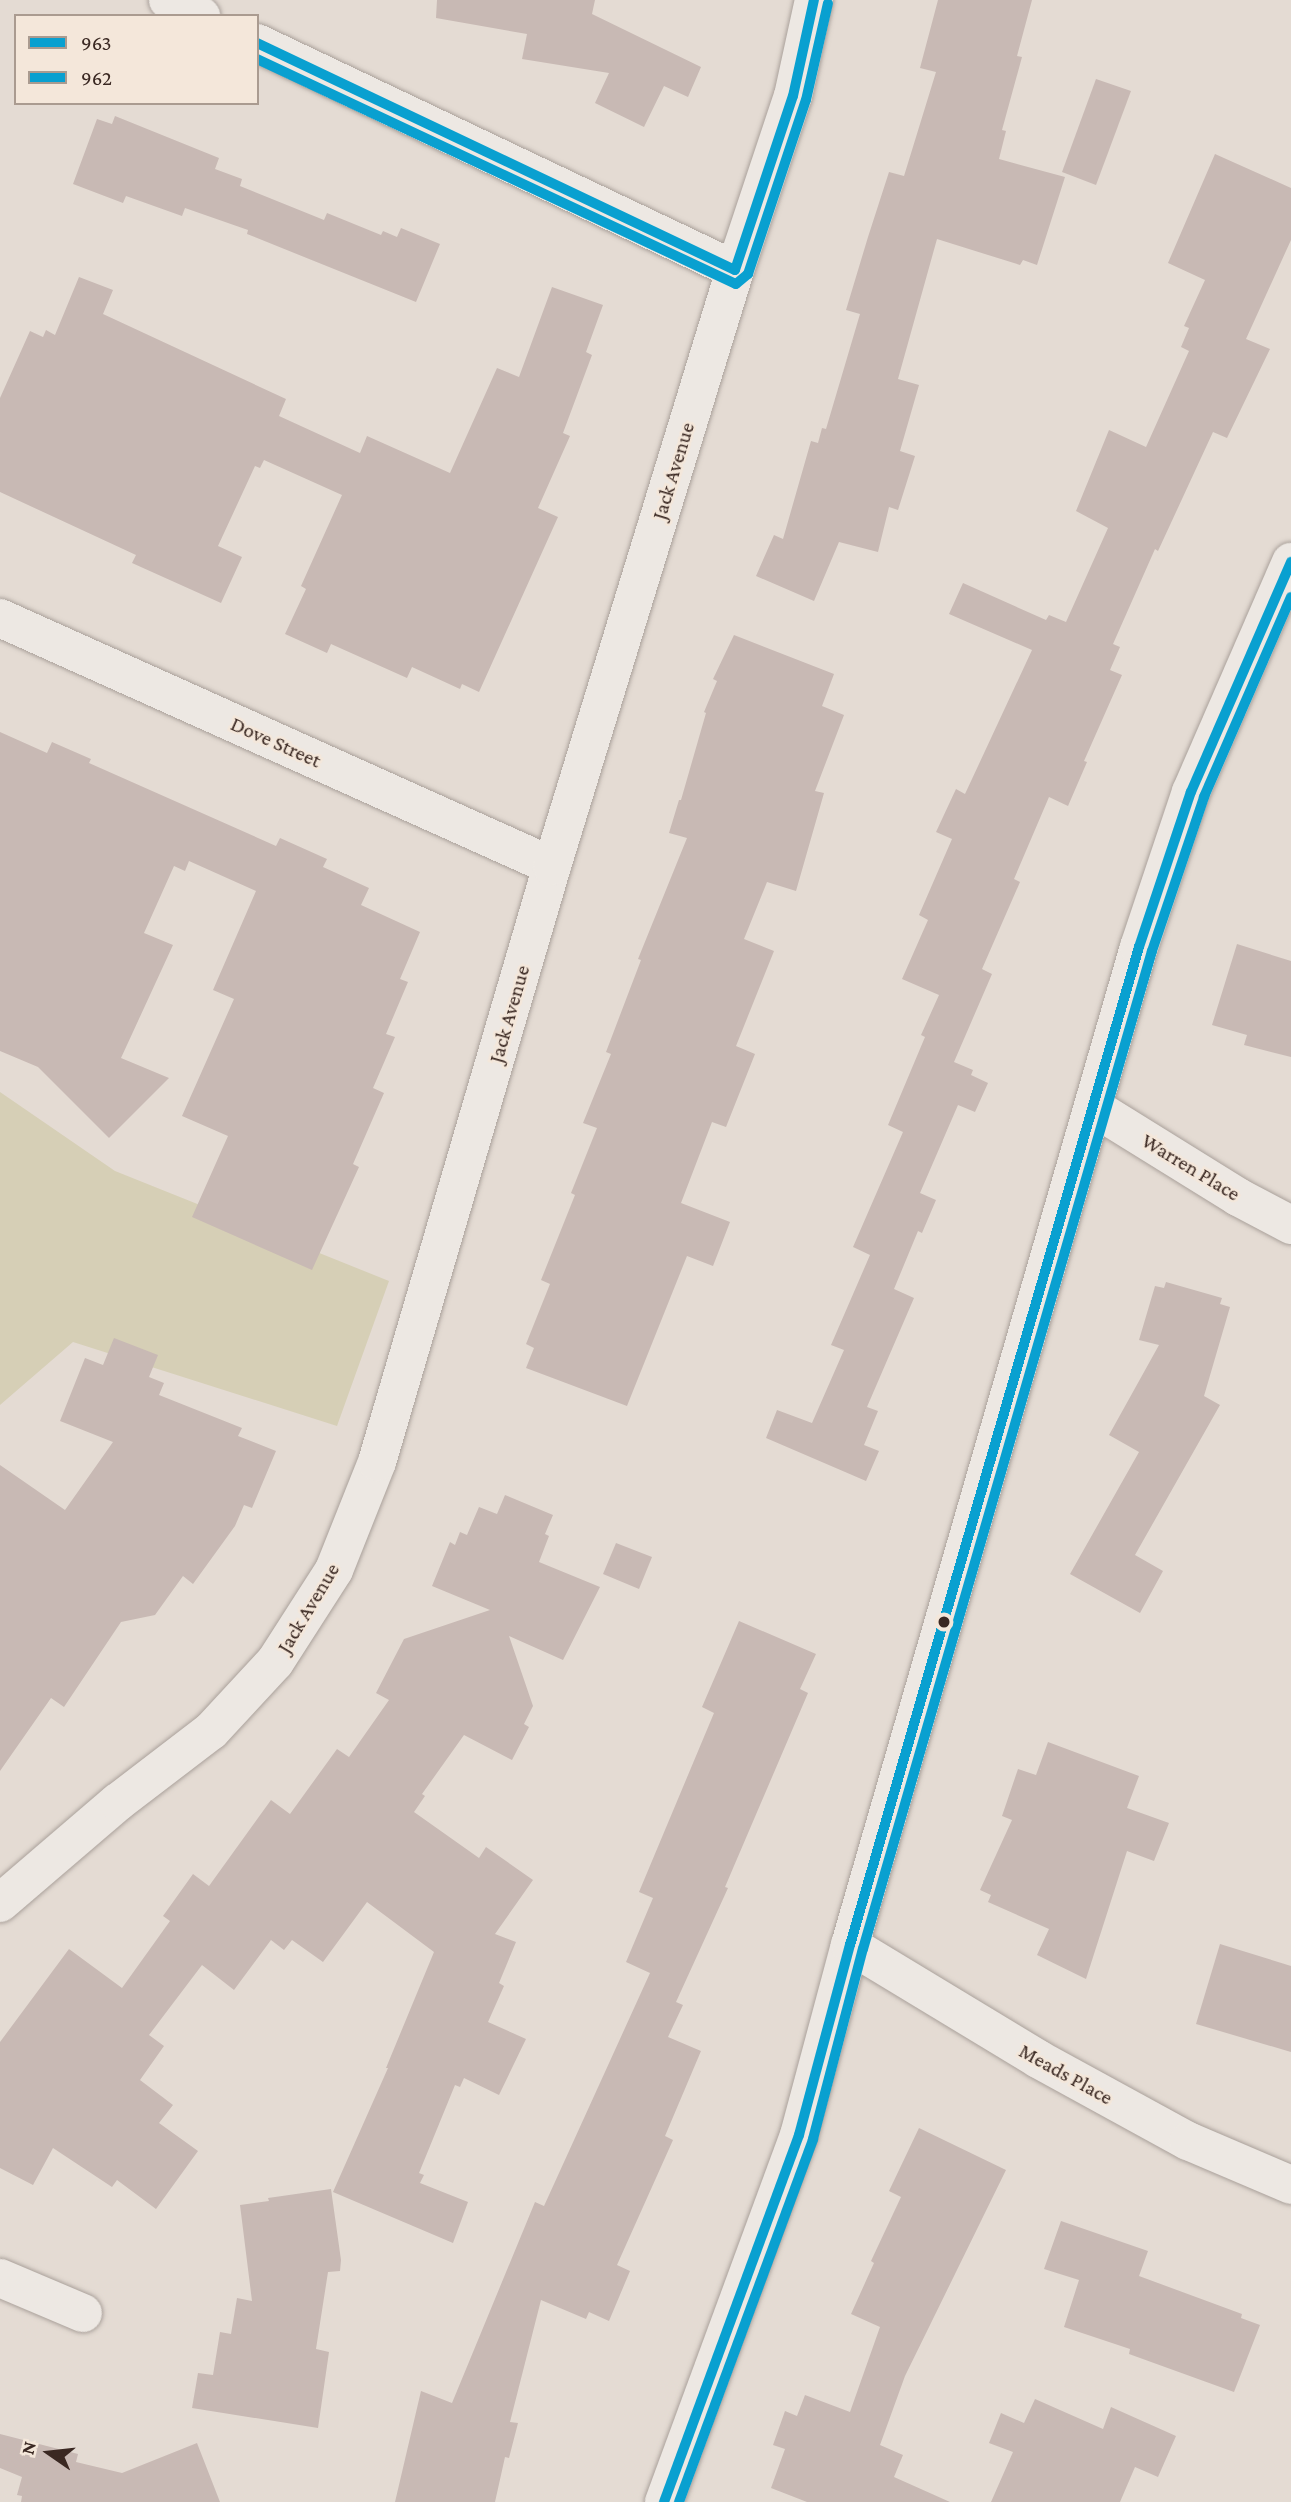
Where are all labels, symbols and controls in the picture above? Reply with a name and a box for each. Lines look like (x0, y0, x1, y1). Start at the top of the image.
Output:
legend (14, 14, 259, 105)
text: 963 (81, 31, 112, 55)
text: 962 (81, 66, 112, 90)
street label: Jack Avenue (646, 419, 700, 523)
street label: Dove Street (227, 711, 325, 773)
street label: Jack Avenue (483, 962, 535, 1066)
street label: Warren Place (1137, 1128, 1245, 1206)
street label: Jack Avenue (271, 1558, 345, 1658)
unlabelled marker (937, 1615, 951, 1629)
street label: Meads Place (1015, 2038, 1117, 2110)
north arrow (14, 2418, 84, 2488)
text: N (16, 2439, 40, 2457)

